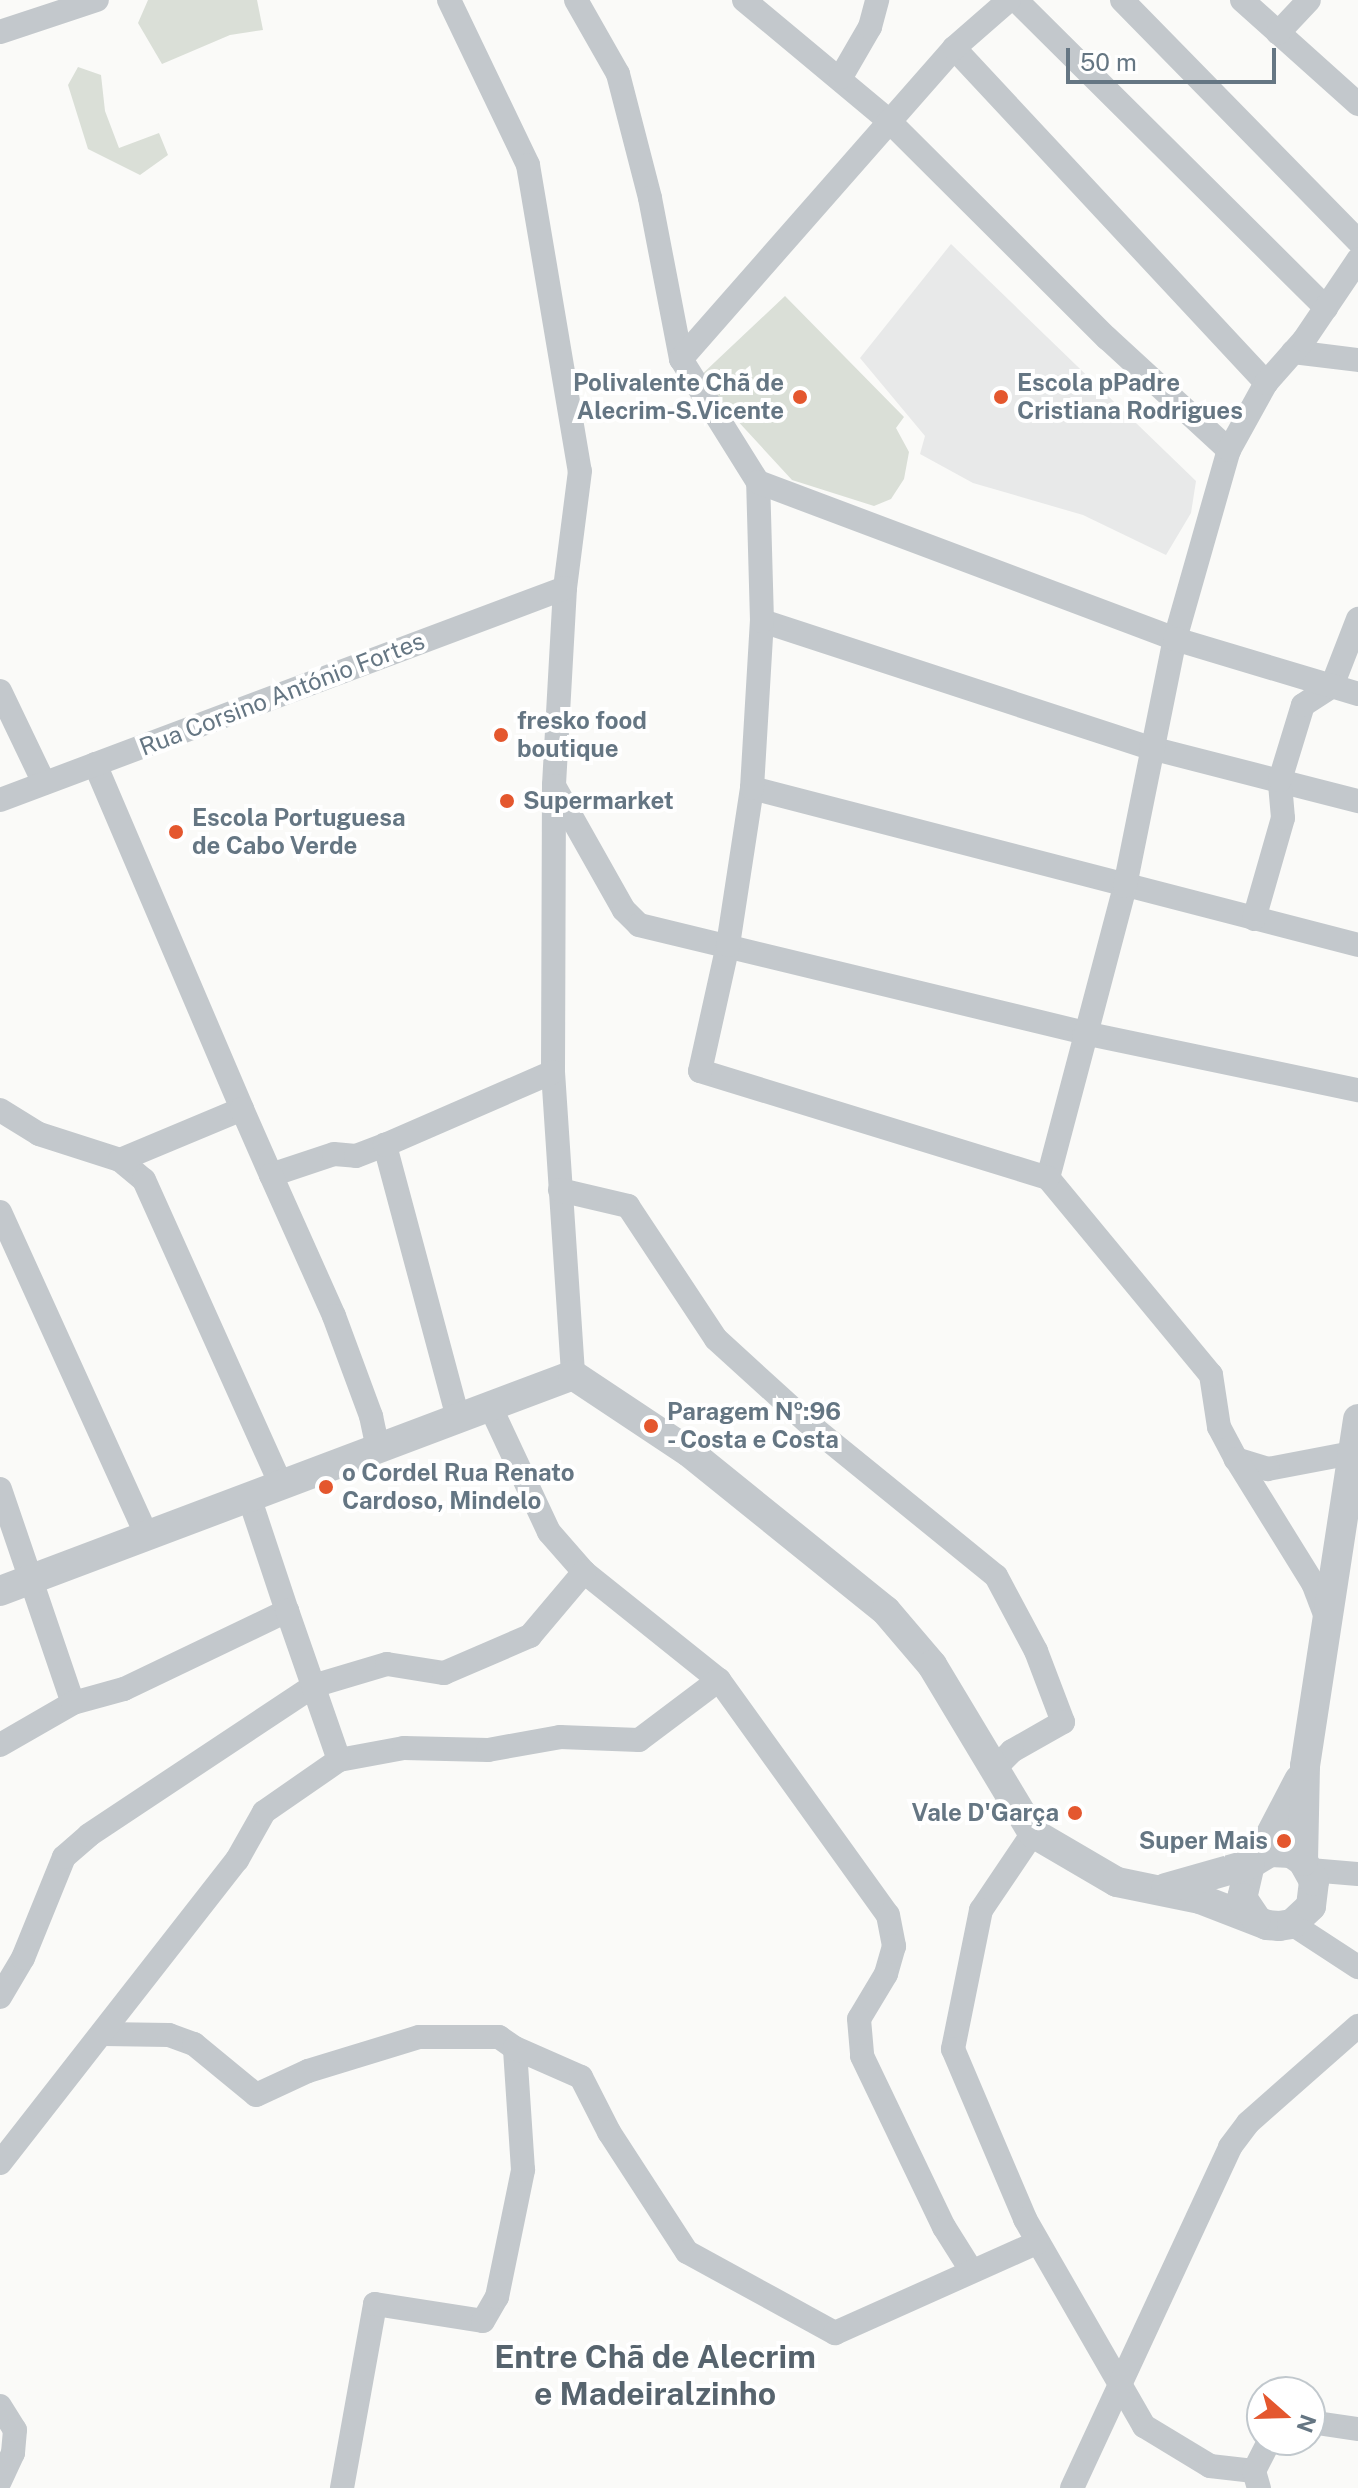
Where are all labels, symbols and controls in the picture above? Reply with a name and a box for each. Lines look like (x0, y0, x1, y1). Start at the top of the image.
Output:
scale bar (1070, 32, 1280, 82)
text: 50 m (1080, 48, 1137, 76)
place label: Polivalente Chã de Alecrim-S.Vicente (573, 369, 784, 425)
place label: Escola pPadre Cristiana Rodrigues (1017, 369, 1243, 425)
marker: Polivalente Chã de Alecrim-S.Vicente (791, 388, 809, 406)
marker: Escola pPadre Cristiana Rodrigues (992, 388, 1010, 406)
street label: Rua Corsino António Fortes (135, 626, 429, 762)
place label: fresko food boutique (517, 707, 647, 763)
marker: fresko food boutique (492, 726, 510, 744)
place label: Supermarket (523, 787, 674, 815)
marker: Supermarket (498, 792, 516, 810)
place label: Escola Portuguesa de Cabo Verde (192, 804, 406, 860)
marker: Escola Portuguesa de Cabo Verde (167, 823, 185, 841)
place label: Paragem Nº:96 - Costa e Costa (667, 1398, 841, 1454)
marker: Paragem Nº:96 - Costa e Costa (642, 1417, 660, 1435)
place label: o Cordel Rua Renato Cardoso, Mindelo (342, 1459, 575, 1515)
marker: o Cordel Rua Renato Cardoso, Mindelo (317, 1478, 335, 1496)
place label: Vale D'Garça (911, 1799, 1059, 1827)
marker: Vale D'Garça (1066, 1804, 1084, 1822)
place label: Super Mais (1139, 1827, 1268, 1855)
marker: Super Mais (1275, 1832, 1293, 1850)
district label: Entre Chã de Alecrim e Madeiralzinho (494, 2339, 816, 2414)
north arrow (1246, 2376, 1326, 2456)
text: N (1292, 2411, 1322, 2436)

